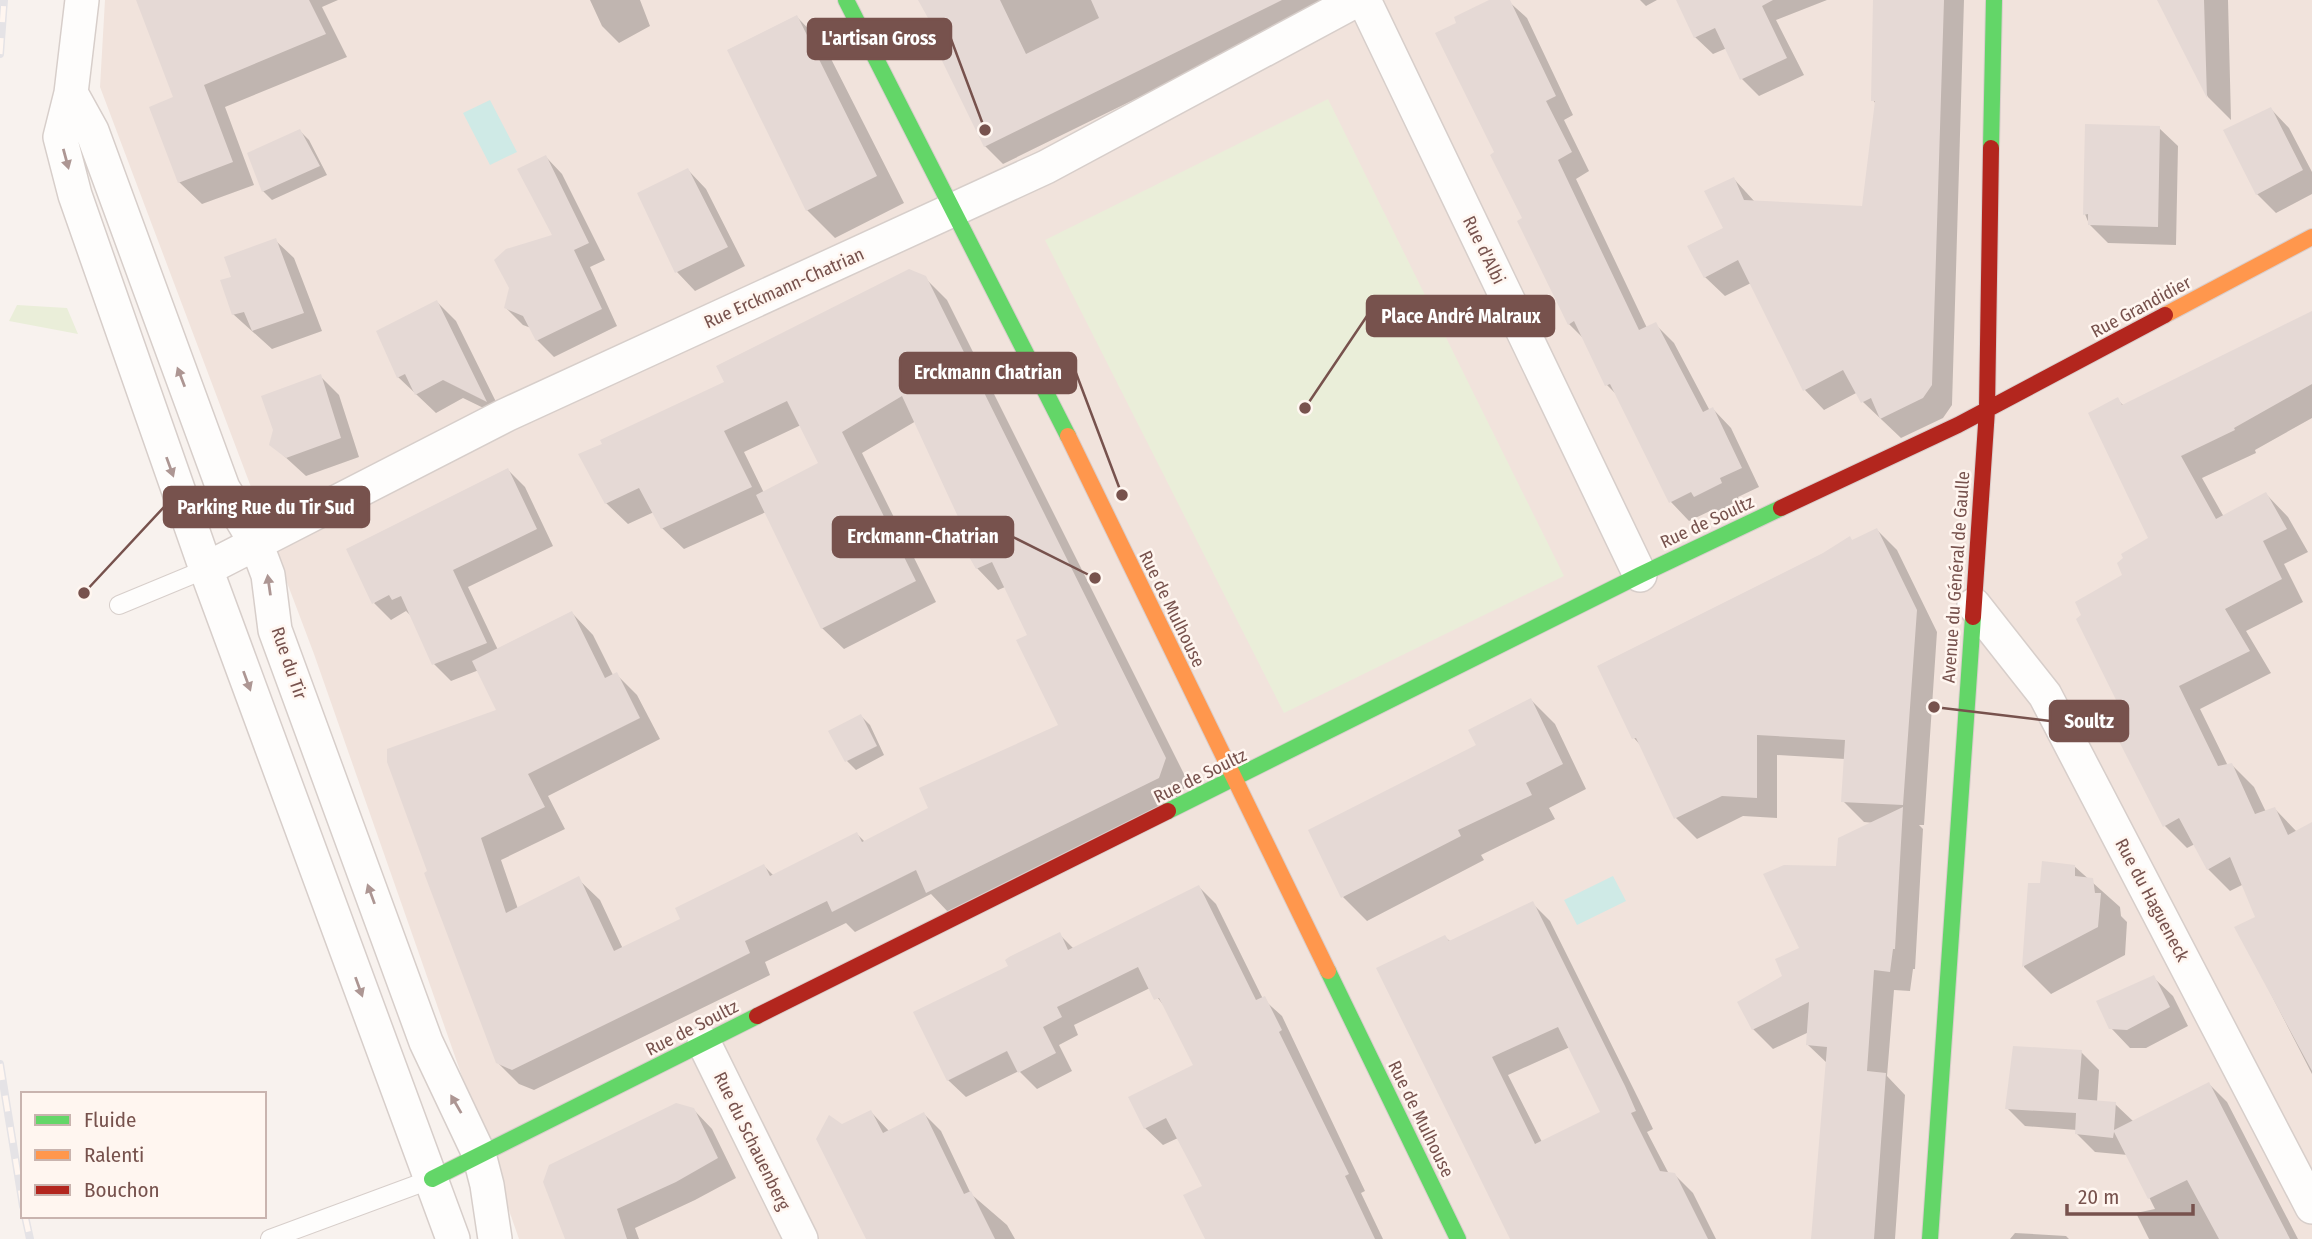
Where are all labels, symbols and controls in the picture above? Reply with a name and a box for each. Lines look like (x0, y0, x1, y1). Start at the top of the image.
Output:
callout: L'artisan Gross (808, 19, 951, 59)
text: L'artisan Gross (822, 27, 937, 50)
one-way arrow (61, 148, 72, 170)
street label: Rue d'Albi (1458, 212, 1510, 288)
street label: Rue Erckmann-Chatrian (700, 243, 868, 333)
street label: Rue Grandidier (2087, 271, 2195, 343)
callout: Place André Malraux (1367, 296, 1554, 336)
text: Place André Malraux (1381, 305, 1542, 328)
callout: Erckmann Chatrian (900, 353, 1076, 393)
text: Erckmann Chatrian (914, 361, 1062, 384)
one-way arrow (176, 367, 187, 388)
one-way arrow (165, 457, 176, 478)
street label: Avenue du Général de Gaulle (1938, 470, 1974, 684)
callout: Parking Rue du Tir Sud (164, 487, 369, 527)
street label: Rue de Soultz (1657, 491, 1757, 553)
text: Parking Rue du Tir Sud (177, 496, 355, 519)
callout: Erckmann-Chatrian (833, 517, 1013, 557)
text: Erckmann-Chatrian (847, 525, 999, 548)
street label: Rue de Mulhouse (1134, 547, 1210, 671)
one-way arrow (264, 574, 275, 596)
street label: Rue du Tir (266, 624, 312, 703)
one-way arrow (242, 671, 253, 692)
callout: Soultz (2050, 701, 2128, 741)
text: Soultz (2064, 710, 2114, 733)
street label: Rue de Soultz (1150, 744, 1250, 808)
street label: Rue du Hagueneck (2110, 835, 2194, 966)
one-way arrow (365, 883, 376, 904)
one-way arrow (354, 976, 365, 997)
street label: Rue de Soultz (642, 995, 742, 1061)
street label: Rue de Mulhouse (1383, 1057, 1459, 1181)
street label: Rue du Schauenberg (709, 1068, 795, 1214)
legend (21, 1092, 266, 1218)
one-way arrow (450, 1095, 462, 1114)
text: Fluide (84, 1107, 136, 1133)
text: Ralenti (84, 1142, 144, 1168)
scale bar (2067, 1172, 2193, 1216)
text: Bouchon (84, 1177, 160, 1203)
text: 20 m (2078, 1184, 2119, 1210)

